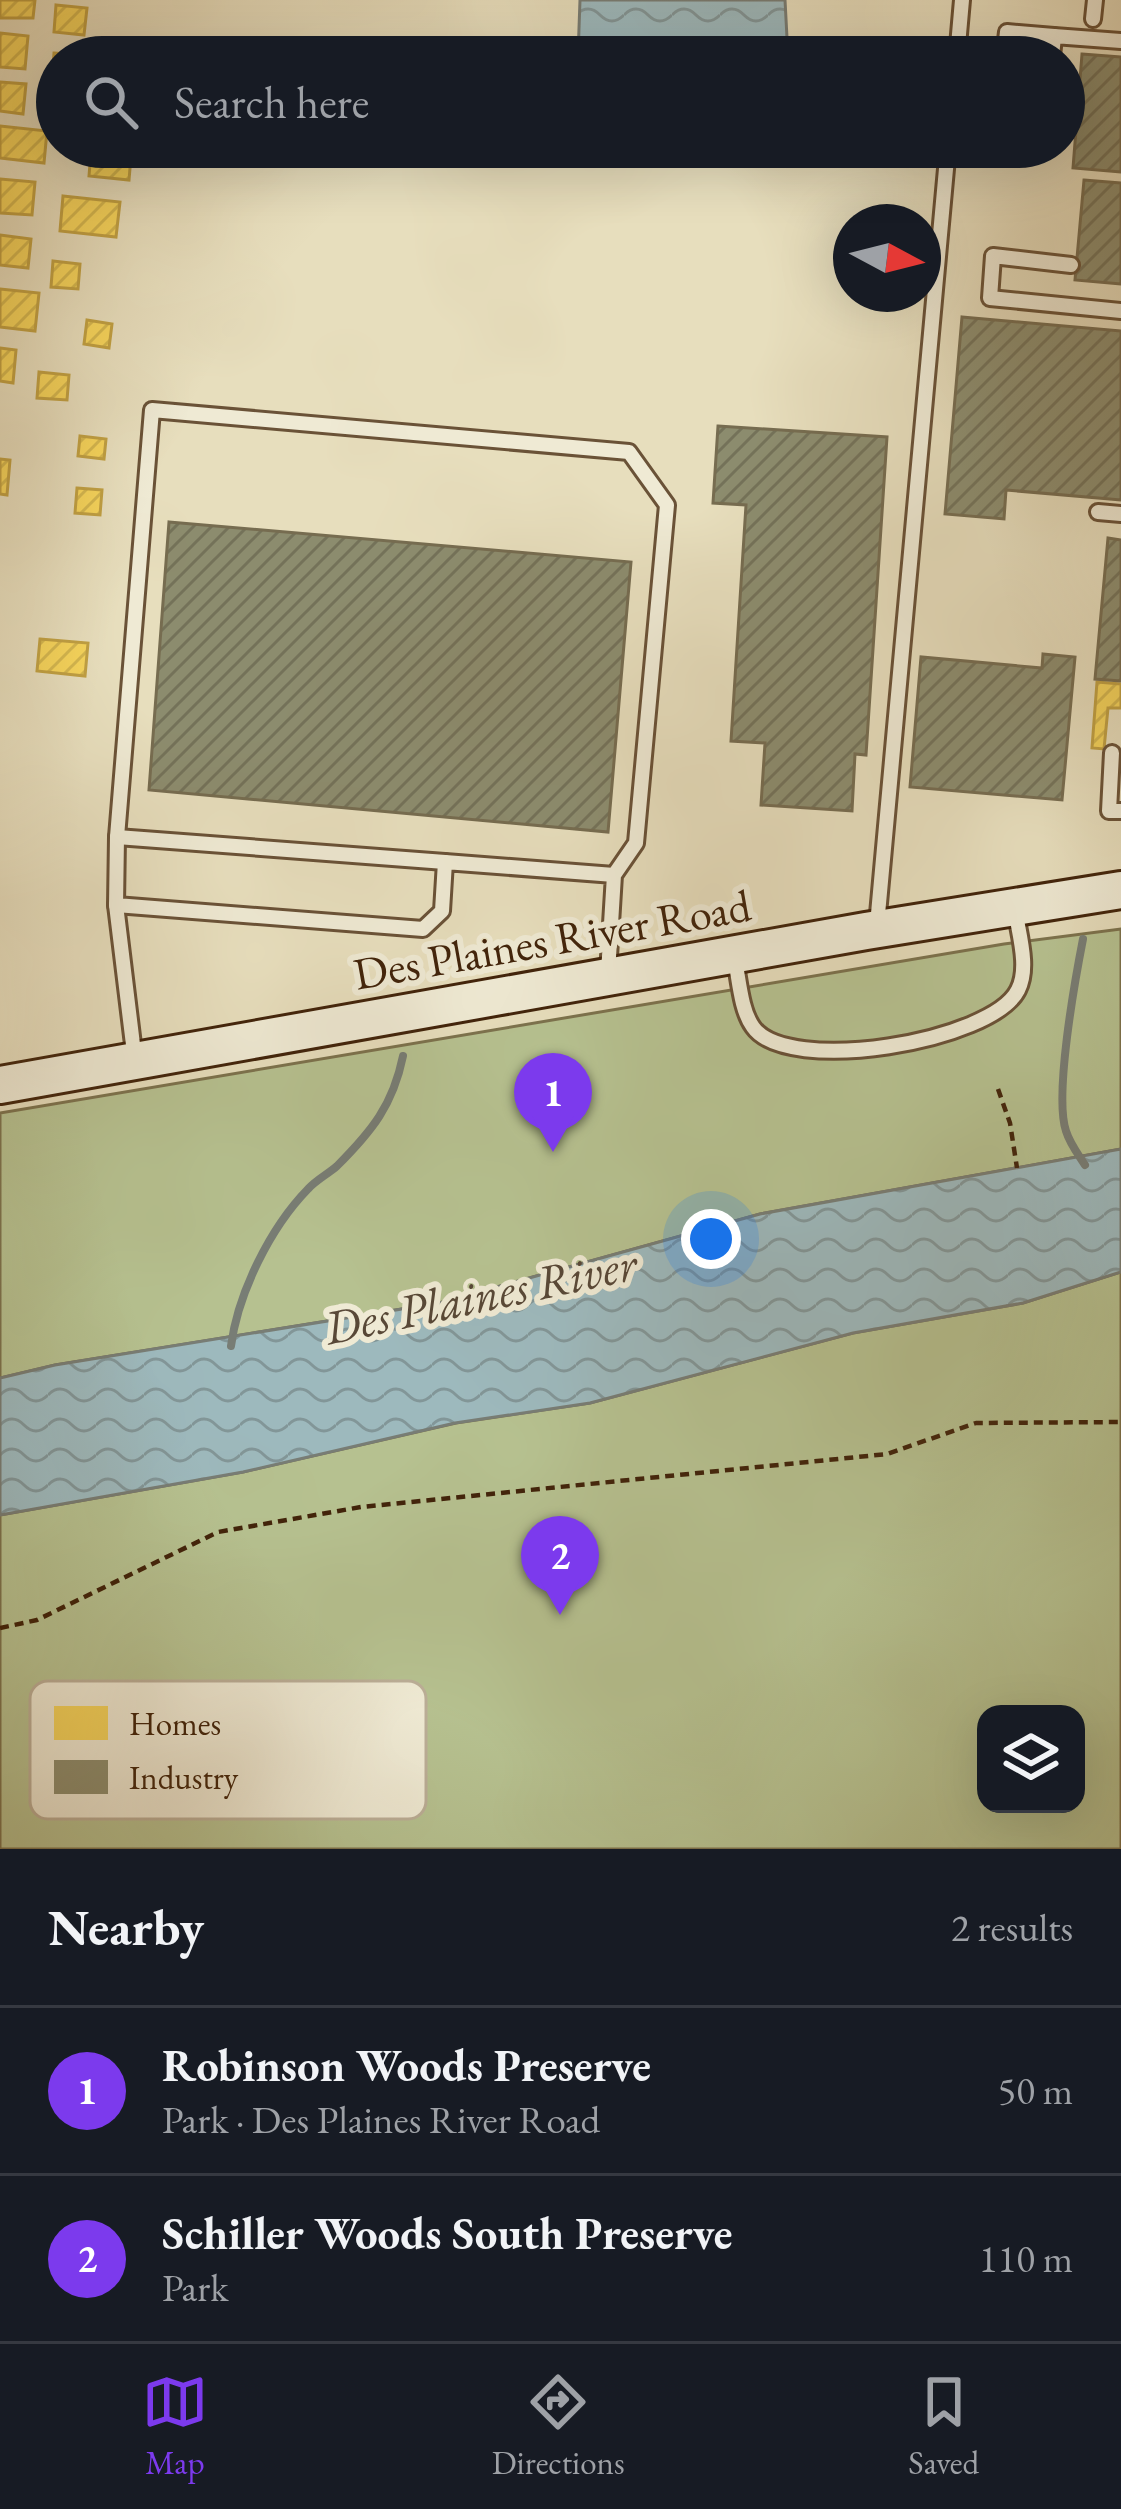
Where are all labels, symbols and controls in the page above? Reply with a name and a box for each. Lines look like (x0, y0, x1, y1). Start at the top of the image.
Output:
search box (36, 36, 1085, 168)
icon: search (78, 69, 144, 135)
text: Search here (174, 73, 369, 131)
north arrow (833, 204, 941, 312)
street label: Des Plaines River Road (349, 876, 755, 1002)
pin: 1 (514, 1053, 592, 1152)
your location (681, 1209, 741, 1269)
water label: Des Plaines River (317, 1231, 645, 1359)
pin: 2 (521, 1516, 599, 1615)
legend (30, 1681, 426, 1819)
text: Homes (129, 1702, 221, 1745)
map controls (977, 1705, 1085, 1813)
button: layers (977, 1705, 1085, 1813)
text: Industry (129, 1756, 239, 1799)
text: Nearby (48, 1894, 204, 1960)
text: 2 results (951, 1902, 1073, 1953)
text: Robinson Woods Preserve (162, 2036, 651, 2094)
text: 1 (77, 2065, 97, 2116)
text: 50 m (997, 2065, 1073, 2116)
text: Park · Des Plaines River Road (162, 2094, 600, 2145)
text: Schiller Woods South Preserve (162, 2204, 732, 2262)
text: 2 (77, 2233, 97, 2284)
text: 110 m (979, 2233, 1073, 2284)
text: Park (162, 2262, 228, 2313)
tab: Map (142, 2369, 208, 2484)
tab: Directions (492, 2369, 625, 2484)
tab: Saved (908, 2369, 979, 2484)

